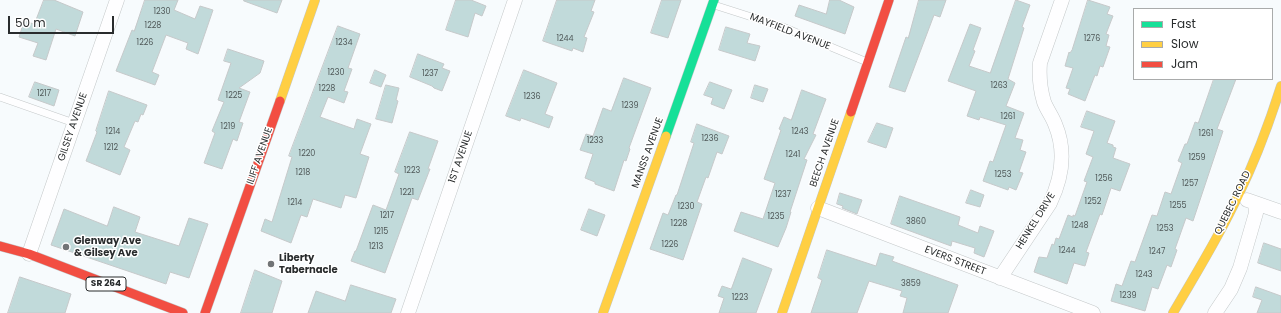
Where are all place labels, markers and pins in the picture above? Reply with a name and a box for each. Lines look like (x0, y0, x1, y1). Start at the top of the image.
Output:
place label: Glenway Ave & Gilsey Ave (74, 235, 141, 258)
marker: Glenway Ave & Gilsey Ave (61, 242, 71, 252)
place label: Liberty Tabernacle (279, 252, 338, 276)
marker: Liberty Tabernacle (266, 259, 276, 269)

